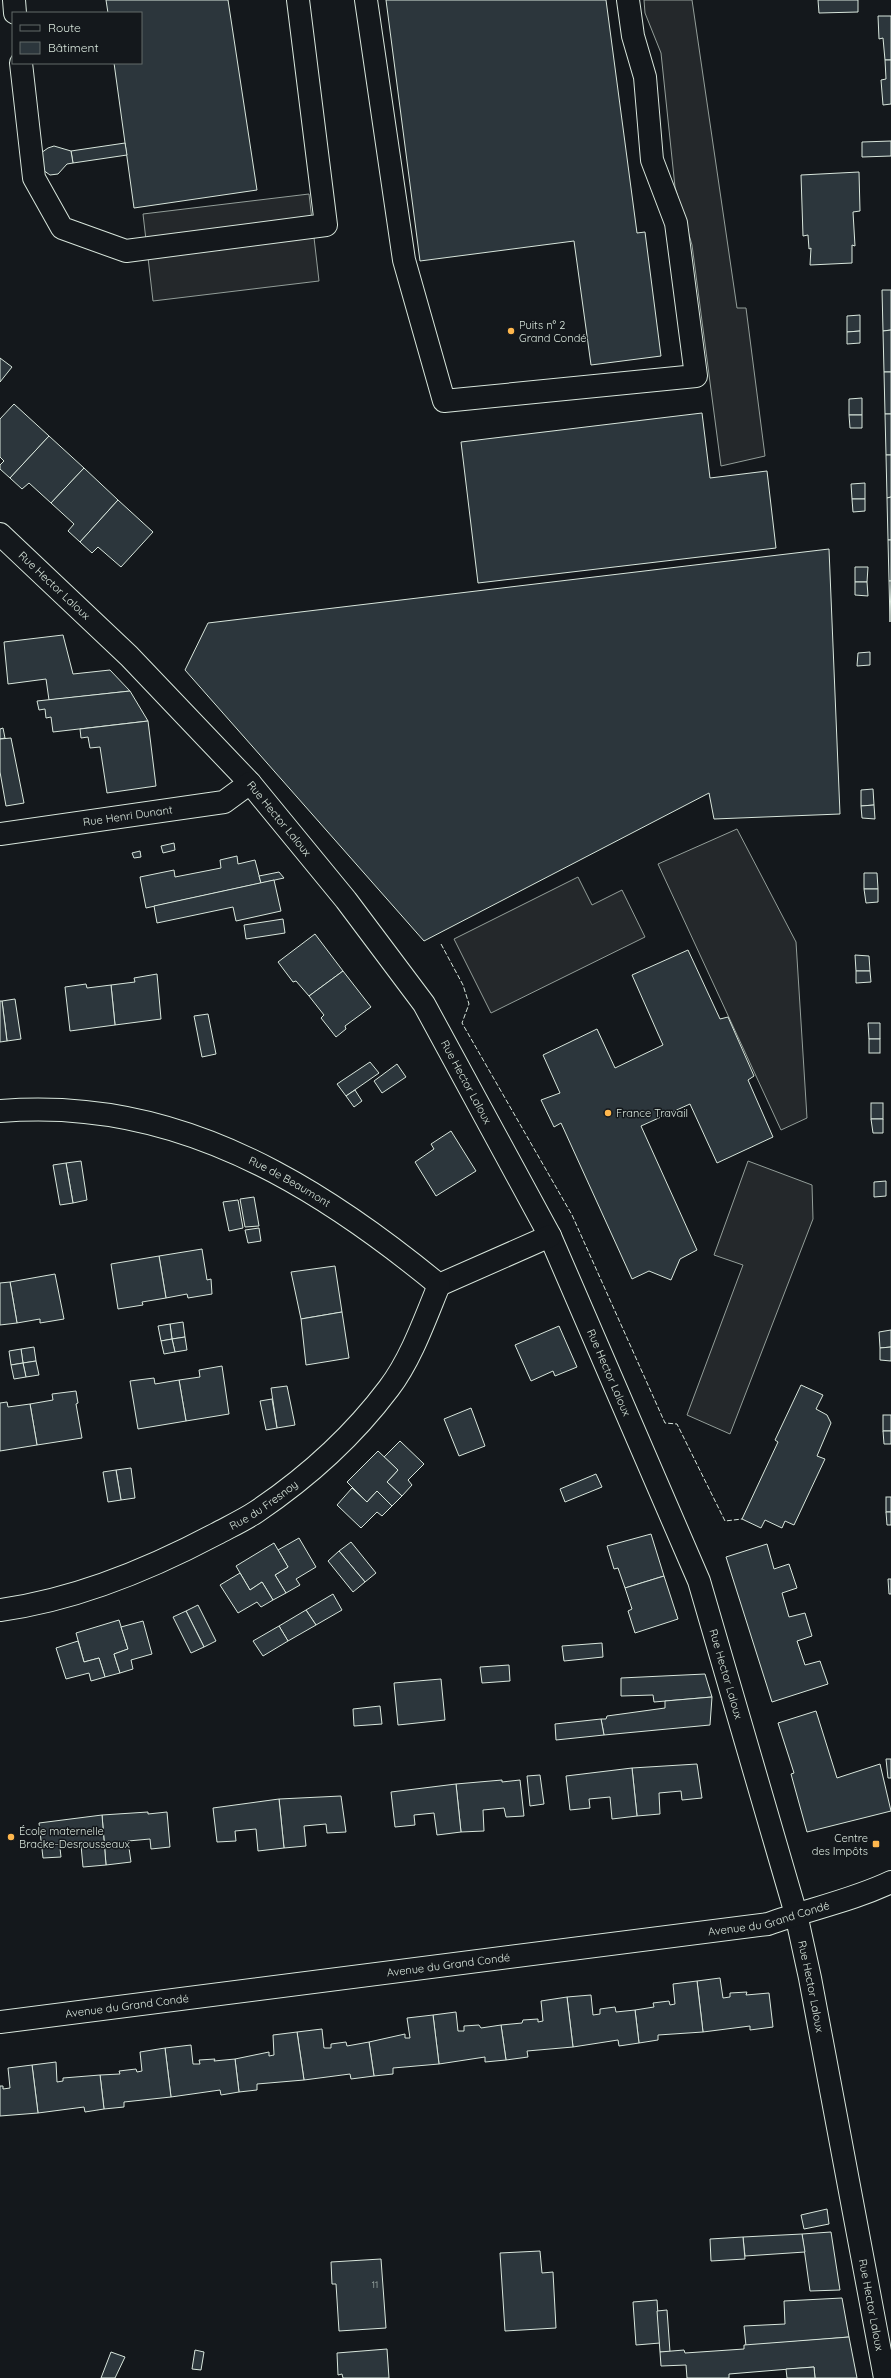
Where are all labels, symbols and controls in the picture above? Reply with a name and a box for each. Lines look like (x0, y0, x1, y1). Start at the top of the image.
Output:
legend (12, 12, 142, 64)
text: Route (48, 20, 81, 35)
text: Bâtiment (48, 40, 98, 55)
place label: Puits n° 2 Grand Condé (519, 318, 587, 345)
marker: Puits n° 2 Grand Condé (506, 326, 516, 336)
street label: Rue Hector Laloux (16, 548, 93, 623)
street label: Rue Hector Laloux (244, 778, 314, 859)
street label: Rue Henri Dunant (82, 802, 174, 829)
street label: Rue Hector Laloux (438, 1038, 495, 1126)
place label: France Travail (616, 1106, 688, 1120)
marker: France Travail (603, 1108, 613, 1118)
street label: Rue de Beaumont (246, 1153, 333, 1210)
street label: Rue Hector Laloux (584, 1327, 634, 1418)
street label: Rue du Fresnoy (227, 1477, 301, 1533)
street label: Rue Hector Laloux (706, 1627, 746, 1721)
place label: École maternelle Bracke-Desrousseaux (19, 1824, 130, 1851)
place label: Centre des Impôts (812, 1831, 868, 1858)
marker: École maternelle Bracke-Desrousseaux (6, 1832, 16, 1842)
marker: Centre des Impôts (871, 1839, 881, 1849)
street label: Avenue du Grand Condé (707, 1898, 831, 1939)
street label: Rue Hector Laloux (795, 1939, 827, 2034)
street label: Avenue du Grand Condé (386, 1950, 511, 1980)
street label: Avenue du Grand Condé (64, 1991, 190, 2021)
street label: Rue Hector Laloux (856, 2258, 887, 2352)
house number: 11 (372, 2279, 378, 2290)

